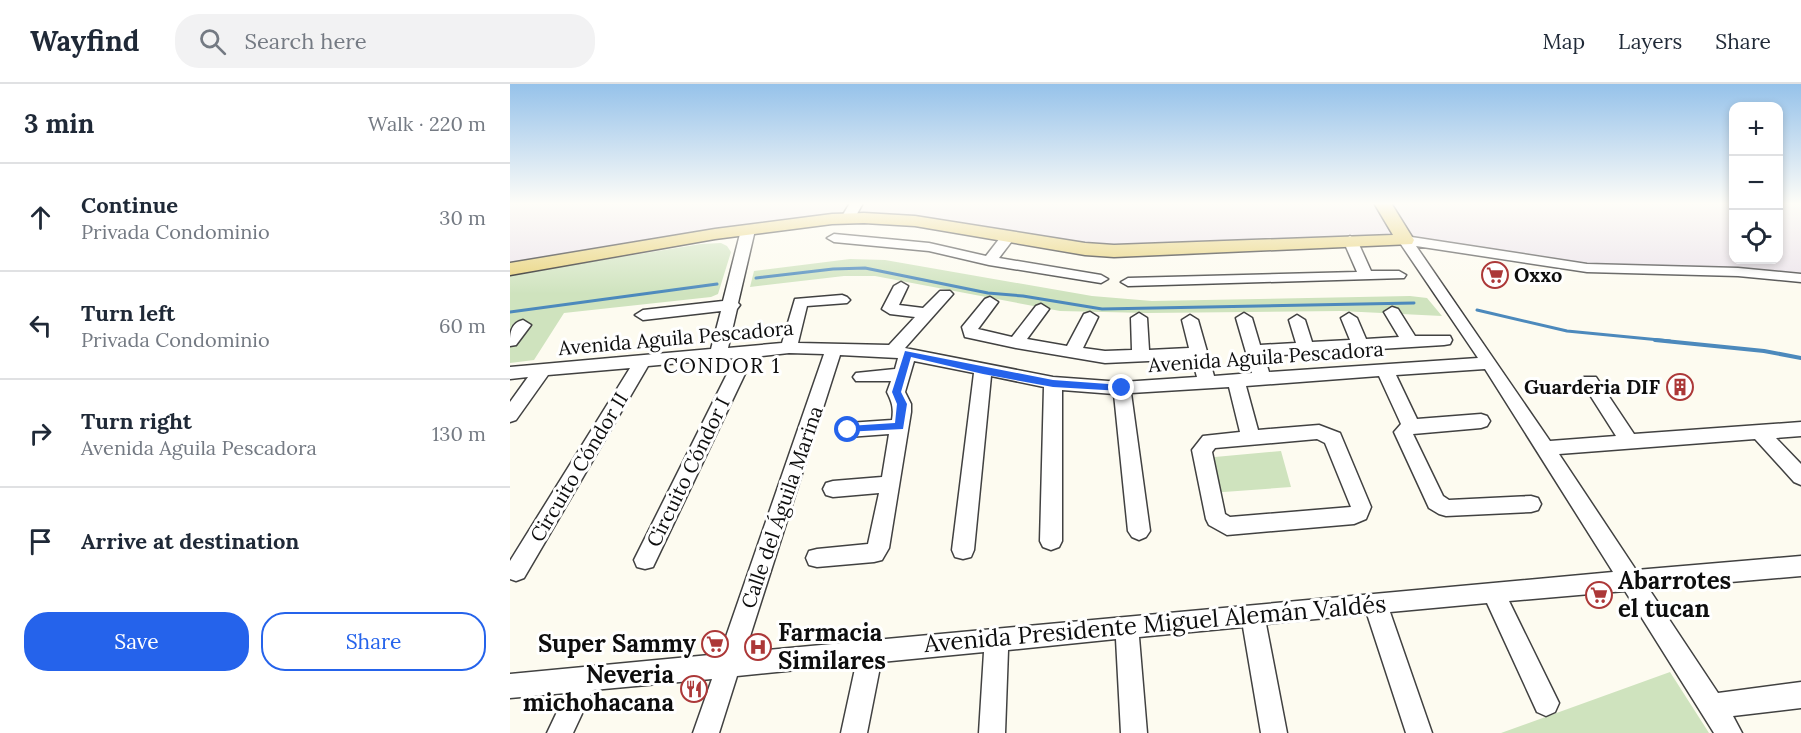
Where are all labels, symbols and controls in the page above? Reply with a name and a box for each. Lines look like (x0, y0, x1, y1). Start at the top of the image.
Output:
search box (175, 14, 595, 68)
text: Wayfind (30, 23, 139, 59)
icon: search (196, 25, 229, 58)
text: Search here (244, 27, 367, 55)
text: Map (1542, 28, 1585, 55)
text: Layers (1618, 28, 1682, 55)
text: Share (1715, 28, 1771, 55)
map controls (1729, 102, 1783, 264)
button: + (1729, 102, 1783, 156)
text: 3 min (24, 107, 94, 140)
text: Walk · 220 m (368, 111, 486, 136)
button: − (1729, 156, 1783, 210)
text: Continue (81, 191, 178, 219)
icon: ahead (24, 201, 57, 234)
text: 30 m (439, 205, 486, 230)
button: locate (1729, 210, 1783, 264)
text: Privada Condominio (81, 219, 270, 244)
supermarket icon: Oxxo (1480, 260, 1510, 290)
place label: Oxxo (1514, 262, 1562, 287)
text: Turn left (81, 299, 175, 327)
icon: left (24, 309, 57, 342)
text: 60 m (439, 313, 486, 338)
street label: Avenida Aguila Pescadora (556, 315, 795, 360)
text: Privada Condominio (81, 327, 270, 352)
street label: Avenida Aguila Pescadora (1146, 336, 1384, 377)
district label: CONDOR 1 (663, 352, 781, 379)
building icon: Guarderia DIF (1665, 372, 1695, 402)
route end (1108, 374, 1134, 400)
place label: Guarderia DIF (1524, 374, 1661, 399)
street label: Circuito Cóndor II (524, 387, 633, 546)
street label: Circuito Cóndor I (640, 393, 735, 551)
street label: Calle del Águila Marina (735, 402, 828, 611)
text: Turn right (81, 407, 192, 435)
route start (834, 416, 860, 442)
icon: right (24, 417, 57, 450)
text: 130 m (432, 421, 486, 446)
text: Avenida Aguila Pescadora (81, 435, 317, 460)
icon: arrive (24, 525, 57, 558)
text: Arrive at destination (81, 527, 299, 555)
place label: Abarrotes el tucan (1618, 565, 1731, 624)
supermarket icon: Abarrotes el tucan (1584, 580, 1614, 610)
street label: Avenida Presidente Miguel Alemán Valdés (922, 588, 1387, 659)
button: Save (24, 612, 249, 671)
button: Share (261, 612, 486, 671)
place label: Farmacia Similares (778, 617, 886, 676)
place label: Super Sammy (538, 628, 697, 659)
supermarket icon: Super Sammy (700, 629, 730, 659)
hospital icon: Farmacia Similares (743, 632, 773, 662)
place label: Neveria michohacana (523, 659, 674, 718)
restaurant icon: Neveria michohacana (679, 674, 709, 704)

